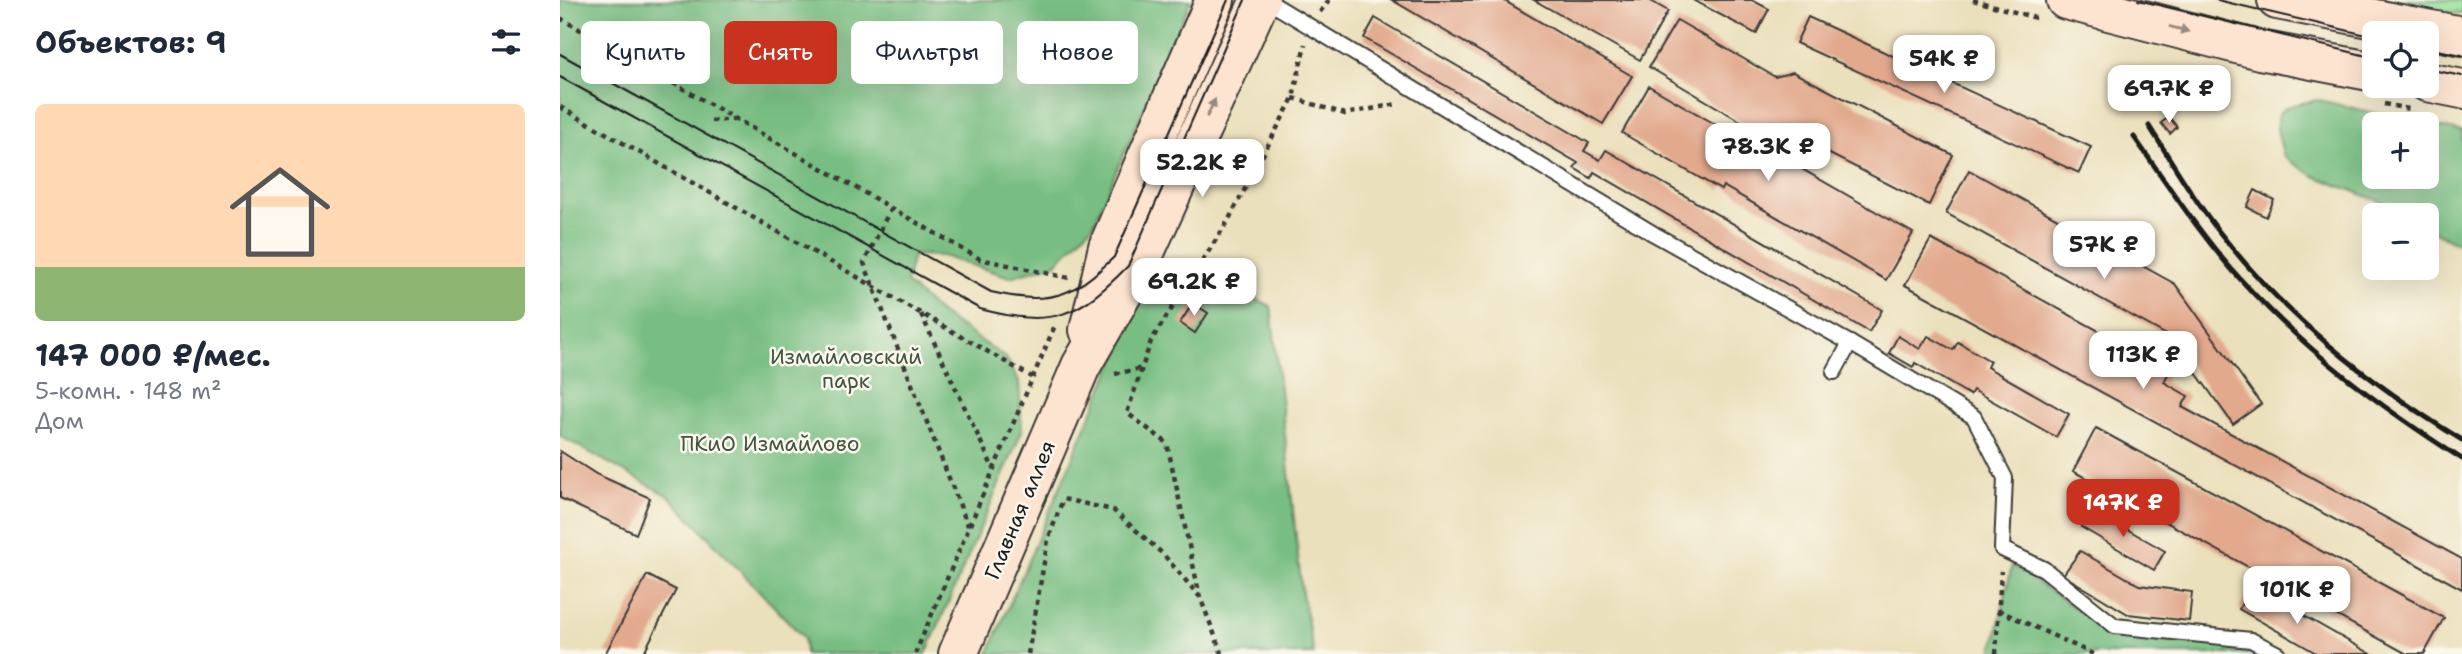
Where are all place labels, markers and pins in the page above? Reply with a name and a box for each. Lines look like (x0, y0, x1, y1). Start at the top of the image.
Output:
pin: 54K ₽ (1895, 36, 1993, 95)
pin: 69.7K ₽ (2104, 66, 2234, 125)
pin: 78.3K ₽ (1703, 124, 1833, 183)
pin: 52.2K ₽ (1137, 140, 1267, 199)
pin: 57K ₽ (2055, 222, 2153, 281)
pin: 69.2K ₽ (1129, 258, 1259, 318)
pin: 113K ₽ (2086, 332, 2200, 391)
pin: 147K ₽ (2066, 480, 2180, 539)
pin: 101K ₽ (2240, 566, 2354, 626)

